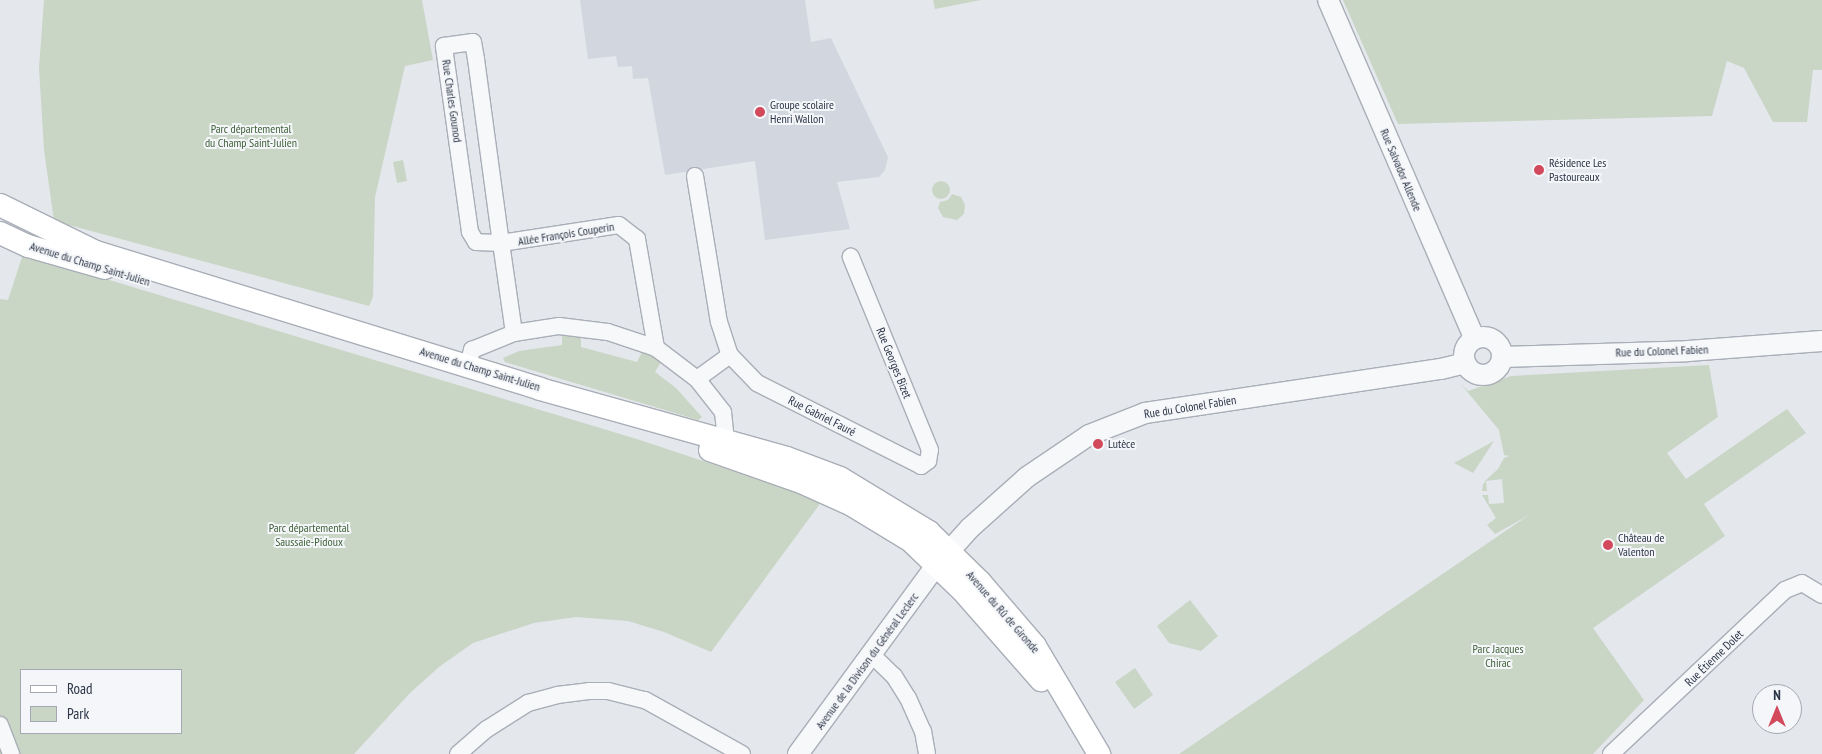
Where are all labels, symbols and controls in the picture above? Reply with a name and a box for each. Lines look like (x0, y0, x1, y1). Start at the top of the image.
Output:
street label: Rue Charles Gounod (439, 59, 465, 143)
place label: Groupe scolaire Henri Wallon (770, 98, 834, 126)
marker: Groupe scolaire Henri Wallon (754, 106, 766, 118)
park label: Parc départemental du Champ Saint-Julien (205, 122, 297, 150)
street label: Rue Salvador Allende (1377, 126, 1425, 214)
place label: Résidence Les Pastoureaux (1549, 156, 1606, 184)
marker: Résidence Les Pastoureaux (1533, 164, 1545, 176)
street label: Allée François Couperin (517, 219, 615, 249)
street label: Avenue du Champ Saint-Julien (28, 239, 152, 289)
street label: Rue Georges Bizet (873, 325, 915, 401)
street label: Rue du Colonel Fabien (1615, 342, 1709, 360)
street label: Avenue du Champ Saint-Julien (418, 344, 542, 394)
street label: Rue Gabriel Fauré (786, 393, 858, 439)
street label: Rue du Colonel Fabien (1143, 393, 1237, 421)
place label: Lutèce (1108, 437, 1135, 451)
marker: Lutèce (1092, 438, 1104, 450)
park label: Parc départemental Saussaie-Pidoux (269, 521, 349, 549)
place label: Château de Valenton (1618, 531, 1664, 559)
marker: Château de Valenton (1602, 539, 1614, 551)
street label: Avenue du Rû de Gironde (963, 568, 1043, 656)
street label: Avenue de la Divison du Général Leclerc (813, 590, 921, 732)
street label: Rue Étienne Dolet (1682, 627, 1746, 689)
park label: Parc Jacques Chirac (1472, 642, 1524, 670)
legend (20, 669, 182, 734)
text: Road (67, 679, 93, 698)
north arrow (1752, 684, 1802, 734)
text: N (1773, 686, 1781, 704)
text: Park (67, 704, 89, 723)

